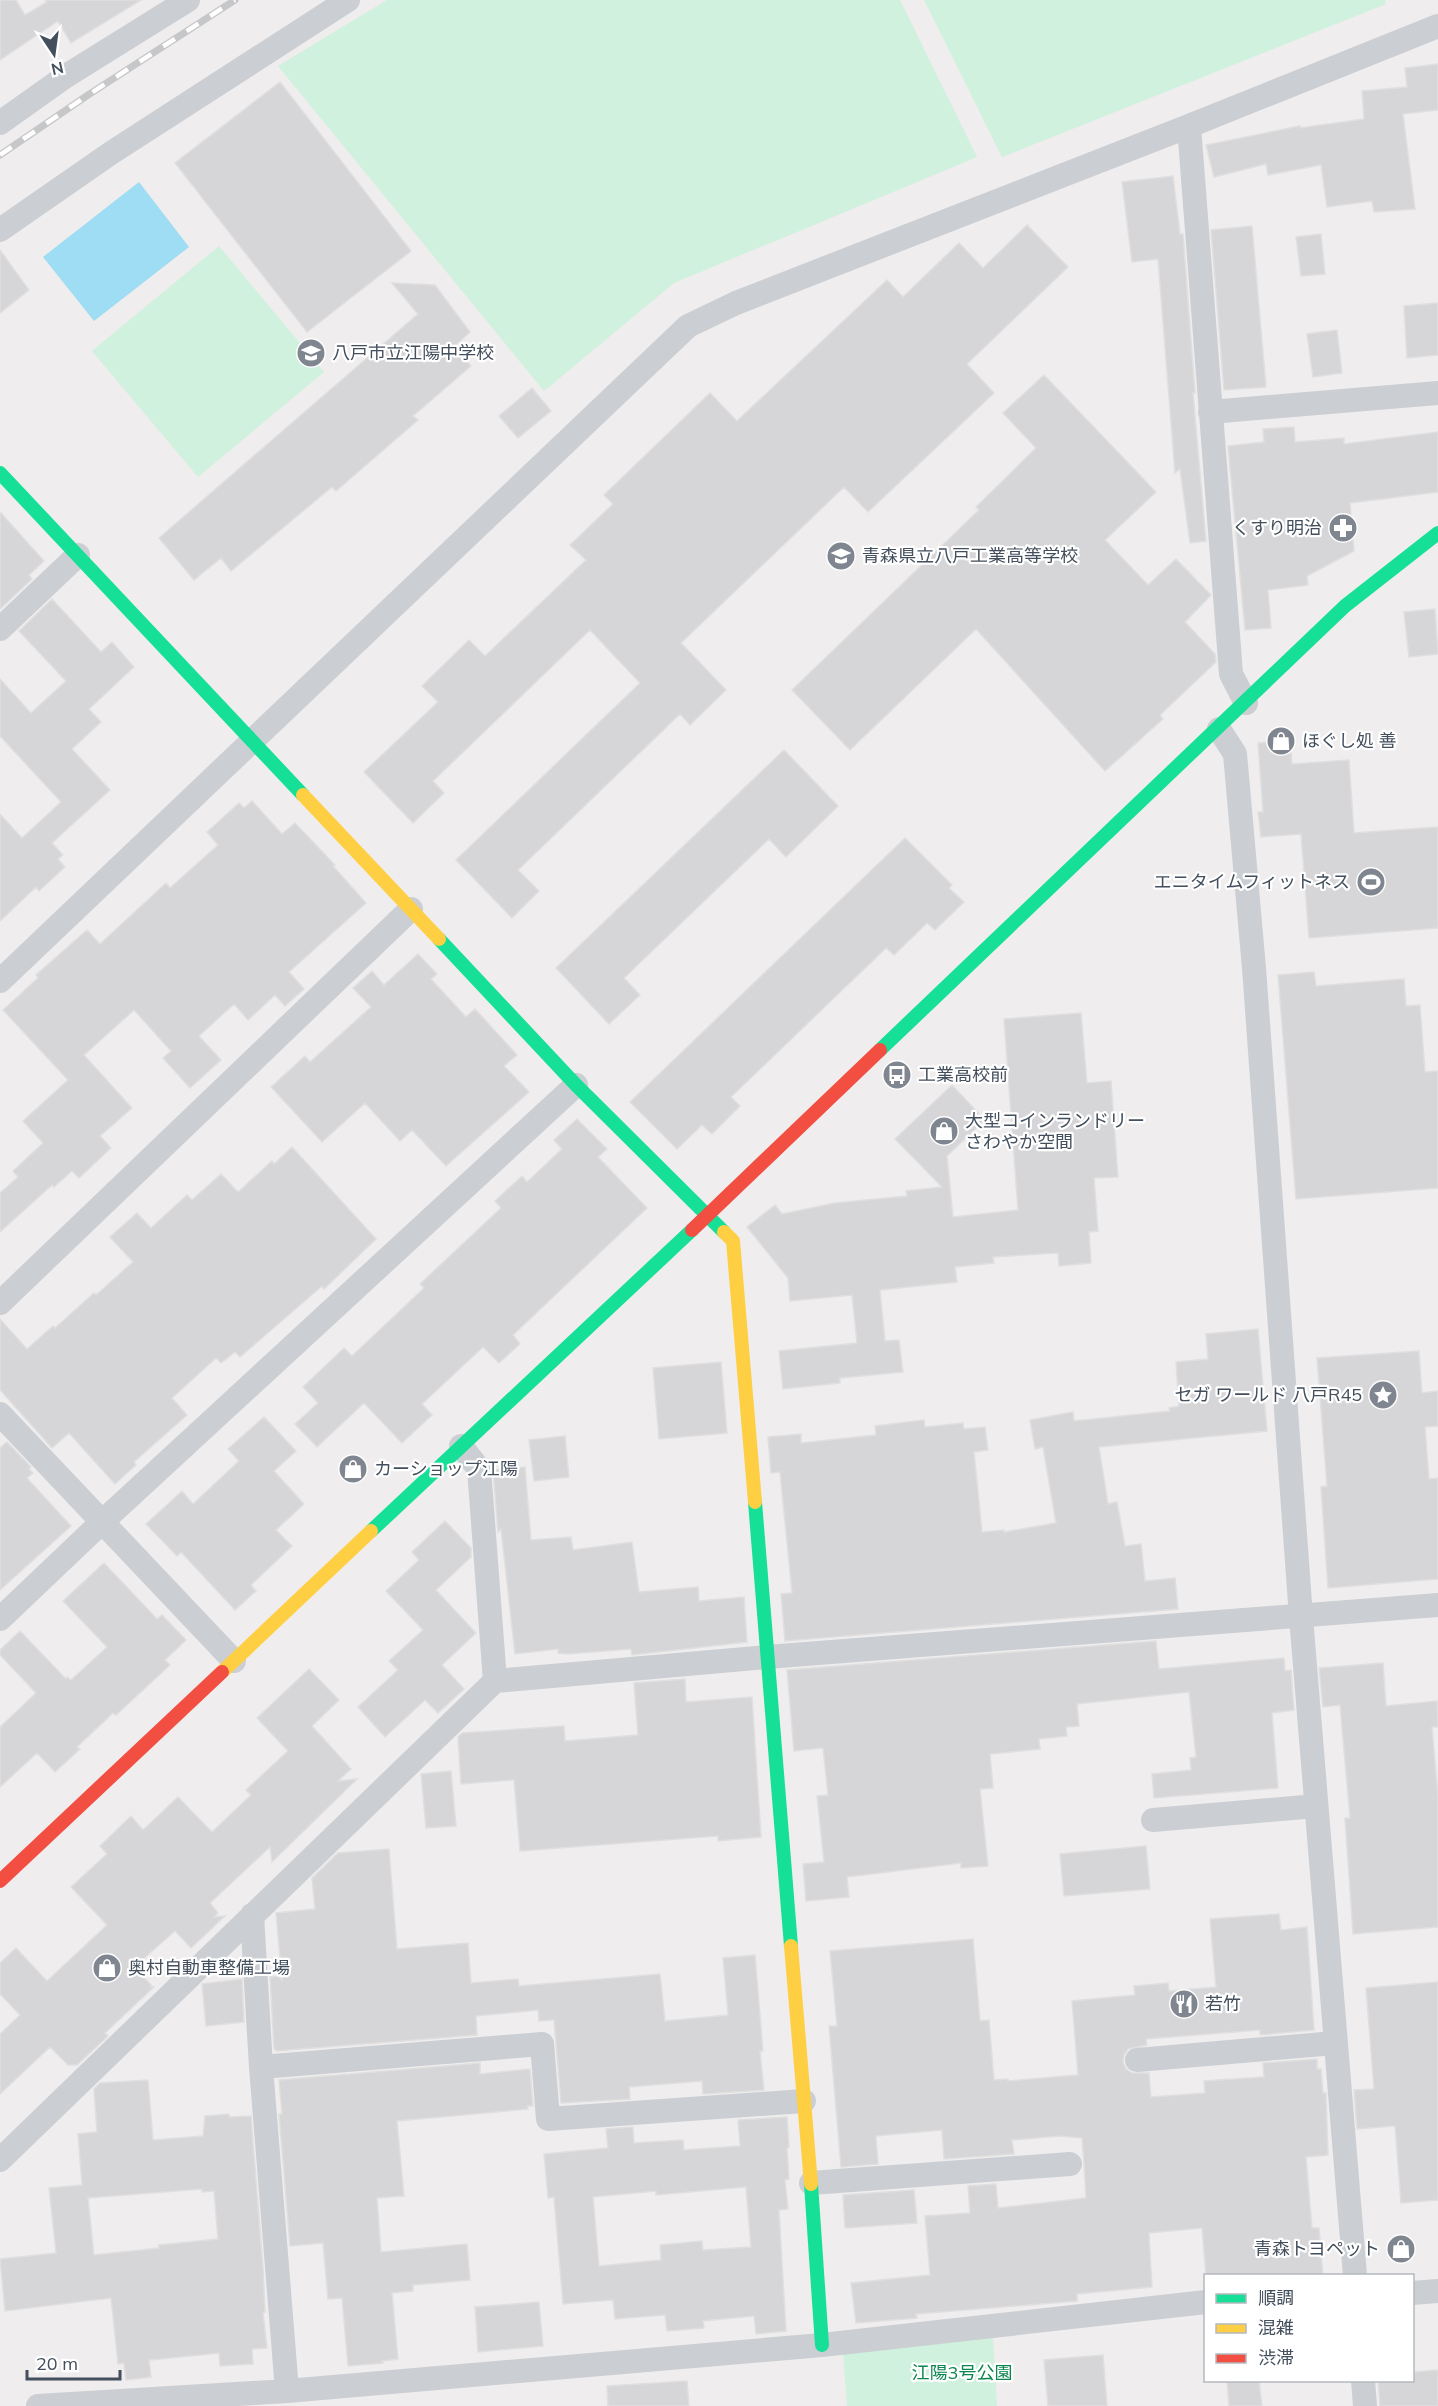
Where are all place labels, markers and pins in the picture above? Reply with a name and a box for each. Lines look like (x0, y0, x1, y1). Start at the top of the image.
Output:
school or university icon: 八戸市立江陽中学校 (295, 337, 327, 369)
place label: 八戸市立江陽中学校 (332, 341, 494, 364)
pharmacy icon: くすり明治 (1327, 512, 1359, 544)
place label: くすり明治 (1232, 516, 1322, 539)
school or university icon: 青森県立八戸工業高等学校 (825, 540, 857, 572)
place label: 青森県立八戸工業高等学校 (862, 544, 1078, 567)
shop icon: ほぐし処 善 (1265, 725, 1297, 757)
place label: ほぐし処 善 (1302, 729, 1397, 752)
sports icon: エニタイムフィットネス (1355, 866, 1387, 898)
place label: エニタイムフィットネス (1154, 870, 1350, 893)
bus stop icon: 工業高校前 (881, 1059, 913, 1091)
place label: 工業高校前 (918, 1063, 1008, 1086)
place label: 大型コインランドリー さわやか空間 (965, 1109, 1145, 1153)
shop icon: 大型コインランドリー さわやか空間 (928, 1115, 960, 1147)
place icon: セガ ワールド 八戸R45 (1367, 1379, 1399, 1411)
place label: セガ ワールド 八戸R45 (1175, 1383, 1362, 1406)
shop icon: カーショップ江陽 (337, 1453, 369, 1485)
place label: カーショップ江陽 (374, 1457, 518, 1480)
shop icon: 奥村自動車整備工場 (91, 1952, 123, 1984)
place label: 奥村自動車整備工場 (128, 1956, 290, 1979)
restaurant icon: 若竹 (1168, 1988, 1200, 2020)
place label: 若竹 (1205, 1992, 1241, 2015)
shop icon: 青森トヨペット (1385, 2233, 1417, 2265)
place label: 青森トヨペット (1254, 2237, 1380, 2260)

